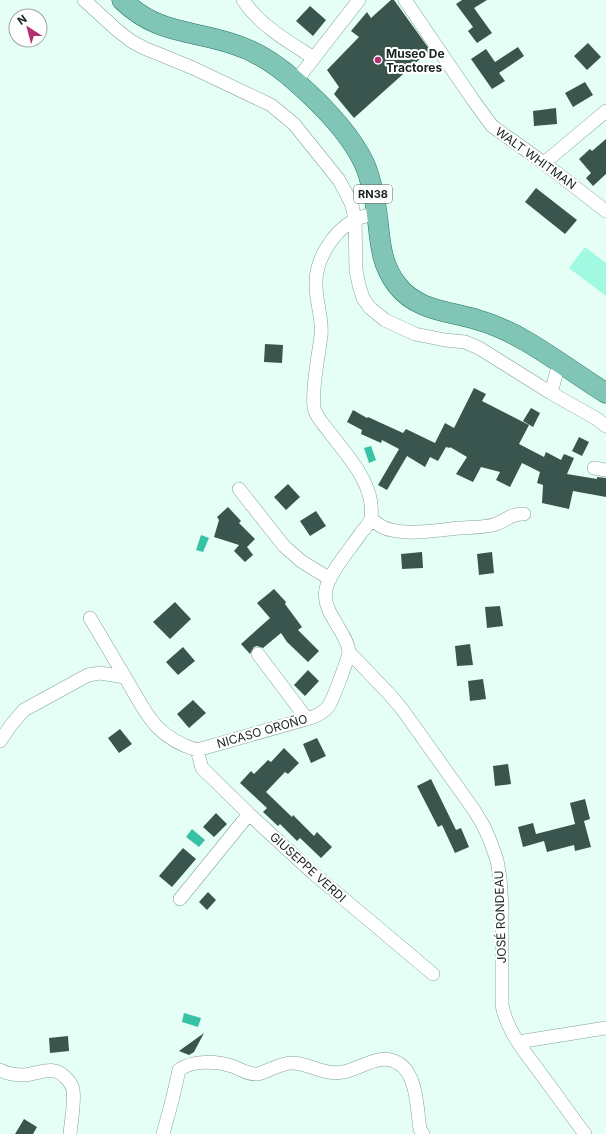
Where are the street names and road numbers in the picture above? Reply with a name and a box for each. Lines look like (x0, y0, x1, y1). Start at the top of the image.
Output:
street label: WALT WHITMAN (493, 124, 579, 192)
road number: RN38 (354, 185, 392, 203)
street label: NICASO OROÑO (215, 711, 309, 751)
street label: GIUSEPPE VERDI (267, 829, 349, 905)
street label: JOSÉ RONDEAU (491, 870, 509, 964)

